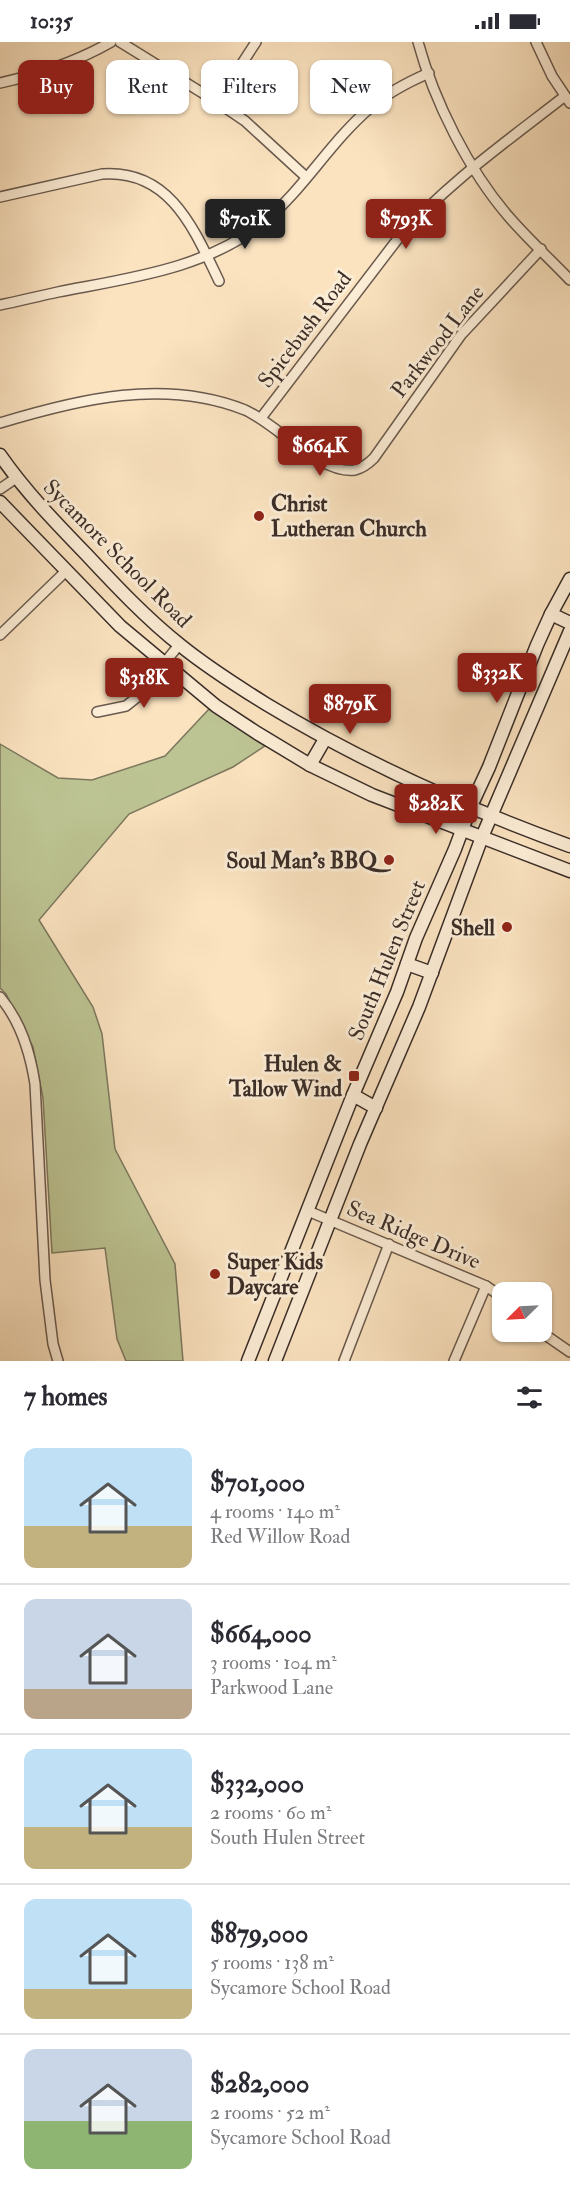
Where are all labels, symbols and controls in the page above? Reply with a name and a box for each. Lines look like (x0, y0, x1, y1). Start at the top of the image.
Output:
text: 10:35 (30, 7, 73, 35)
chip: Buy (18, 60, 94, 114)
chip: Rent (106, 60, 189, 114)
chip: Filters (201, 60, 298, 114)
chip: New (310, 60, 392, 114)
pin: $701K (203, 199, 287, 250)
pin: $793K (364, 199, 448, 250)
text: $701K (219, 206, 271, 231)
text: $793K (380, 206, 432, 231)
street label: Spicebush Road (252, 266, 359, 394)
street label: Parkwood Lane (385, 280, 491, 404)
pin: $664K (278, 426, 362, 477)
text: $664K (292, 433, 348, 458)
street label: Sycamore School Road (37, 473, 198, 634)
place label: Christ Lutheran Church (271, 490, 427, 543)
marker: Christ Lutheran Church (252, 509, 266, 523)
pin: $332K (455, 653, 539, 704)
pin: $318K (102, 658, 186, 709)
text: $332K (472, 660, 522, 685)
text: $318K (119, 665, 169, 690)
pin: $879K (308, 684, 392, 735)
text: $879K (323, 691, 377, 716)
pin: $282K (394, 784, 478, 835)
text: $282K (409, 791, 463, 816)
place label: Soul Man's BBQ (226, 847, 391, 875)
marker: Soul Man's BBQ (382, 853, 396, 867)
street label: South Hulen Street (342, 876, 432, 1045)
place label: Shell (451, 914, 495, 942)
marker: Shell (500, 920, 514, 934)
place label: Hulen & Tallow Wind (228, 1050, 342, 1103)
marker: Hulen & Tallow Wind (347, 1069, 361, 1083)
street label: Sea Ridge Drive (343, 1194, 485, 1276)
place label: Super Kids Daycare (227, 1248, 324, 1302)
marker: Super Kids Daycare (208, 1267, 222, 1281)
north arrow (492, 1282, 552, 1342)
map controls (492, 1282, 552, 1342)
text: 7 homes (24, 1381, 107, 1413)
icon: filters (513, 1381, 546, 1414)
text: $701,000 (210, 1467, 305, 1499)
icon: home (72, 1472, 144, 1544)
text: 4 rooms · 140 m² (210, 1499, 340, 1524)
text: Red Willow Road (210, 1524, 350, 1549)
text: $664,000 (210, 1618, 312, 1650)
icon: home (72, 1623, 144, 1695)
text: 3 rooms · 104 m² (210, 1650, 337, 1675)
text: Parkwood Lane (210, 1675, 333, 1700)
text: $332,000 (210, 1768, 304, 1800)
icon: home (72, 1773, 144, 1845)
text: 2 rooms · 60 m² (210, 1800, 331, 1825)
text: South Hulen Street (210, 1825, 365, 1850)
text: $879,000 (210, 1918, 308, 1950)
icon: home (72, 1923, 144, 1995)
text: 5 rooms · 138 m² (210, 1950, 334, 1975)
text: Sycamore School Road (210, 1975, 391, 2000)
text: $282,000 (210, 2068, 309, 2100)
icon: home (72, 2073, 144, 2145)
text: 2 rooms · 52 m² (210, 2100, 330, 2125)
text: Sycamore School Road (210, 2125, 391, 2150)

